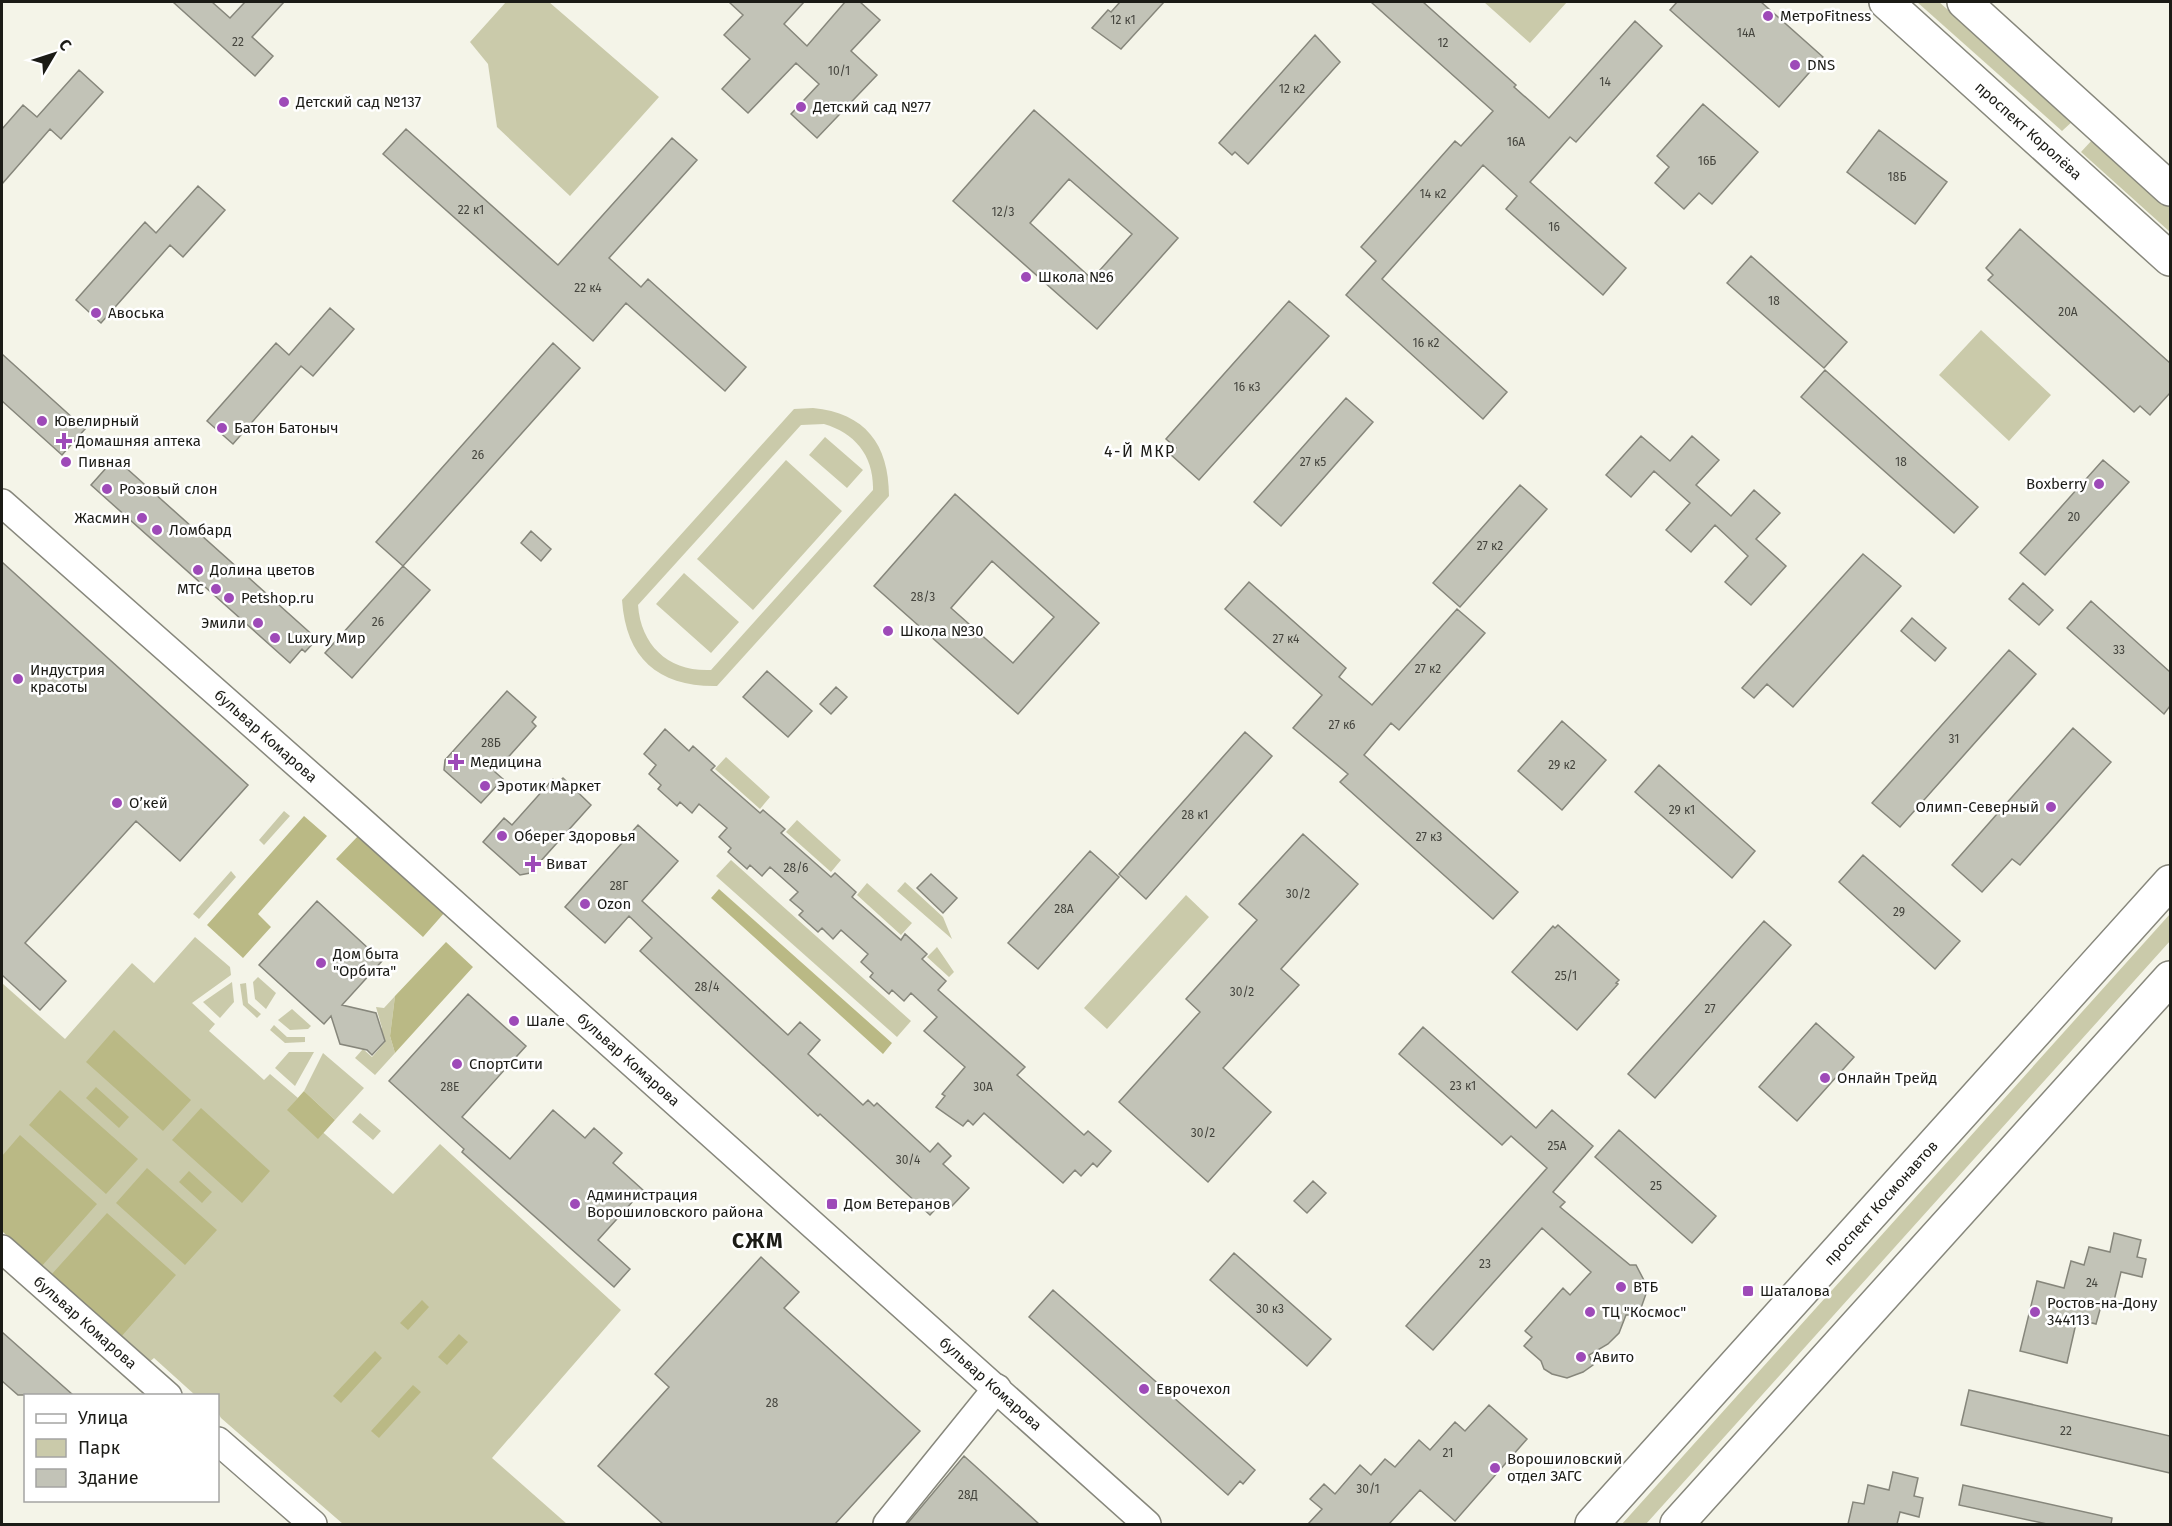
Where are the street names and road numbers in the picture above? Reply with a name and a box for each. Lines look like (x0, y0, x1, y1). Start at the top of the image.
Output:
street label: проспект Королёва (1971, 78, 2085, 184)
street label: бульвар Комарова (210, 686, 321, 786)
street label: бульвар Комарова (573, 1009, 683, 1110)
street label: проспект Космонавтов (1820, 1137, 1942, 1269)
street label: бульвар Комарова (30, 1272, 140, 1373)
street label: бульвар Комарова (935, 1333, 1045, 1434)

